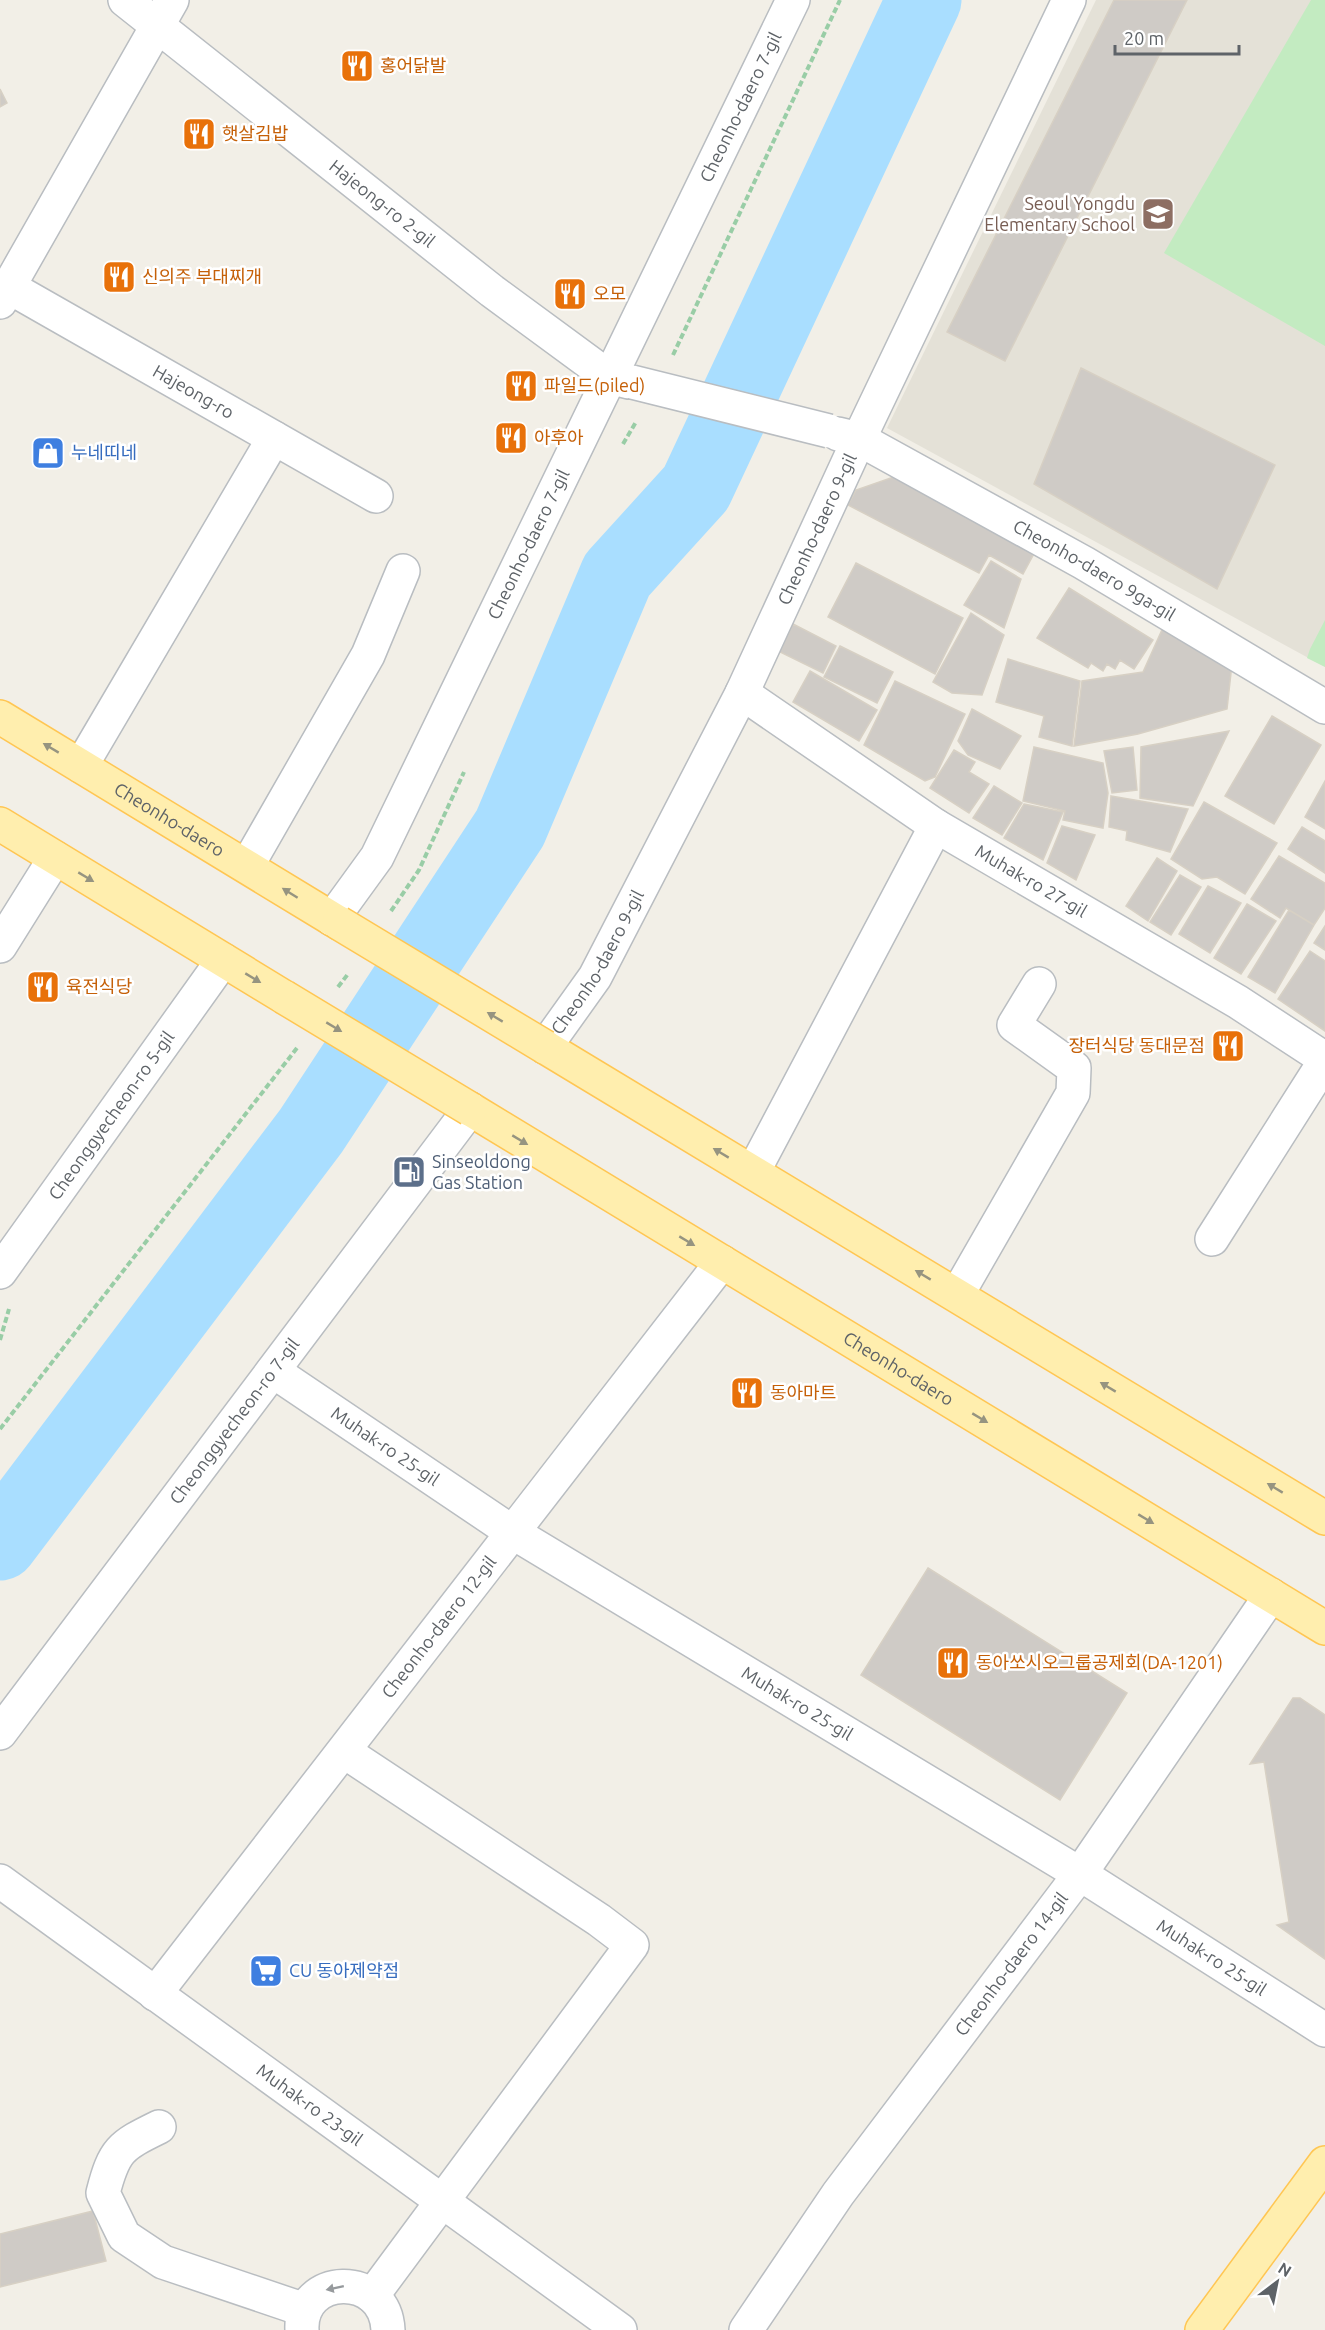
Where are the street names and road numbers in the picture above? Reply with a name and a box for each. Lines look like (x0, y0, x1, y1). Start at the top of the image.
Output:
street label: Cheonho-daero 7-gil (695, 28, 785, 185)
street label: Hajeong-ro 2-gil (326, 155, 440, 251)
street label: Hajeong-ro (150, 360, 238, 422)
street label: Cheonho-daero 9-gil (773, 450, 860, 608)
street label: Cheonho-daero 7-gil (483, 466, 573, 622)
street label: Cheonho-daero 9ga-gil (1010, 515, 1180, 624)
street label: Cheonho-daero (111, 778, 228, 860)
street label: Muhak-ro 27-gil (972, 840, 1091, 921)
street label: Cheonho-daero 9-gil (546, 886, 647, 1038)
street label: Cheonggyecheon-ro 5-gil (44, 1027, 178, 1203)
street label: Cheonho-daero (840, 1327, 958, 1409)
street label: Cheonggyecheon-ro 7-gil (165, 1334, 303, 1508)
street label: Muhak-ro 25-gil (328, 1402, 444, 1489)
street label: Cheonho-daero 12-gil (377, 1551, 500, 1702)
street label: Muhak-ro 25-gil (739, 1662, 857, 1744)
street label: Cheonho-daero 14-gil (950, 1888, 1072, 2039)
street label: Muhak-ro 25-gil (1153, 1915, 1271, 1999)
street label: Muhak-ro 23-gil (253, 2059, 367, 2149)

